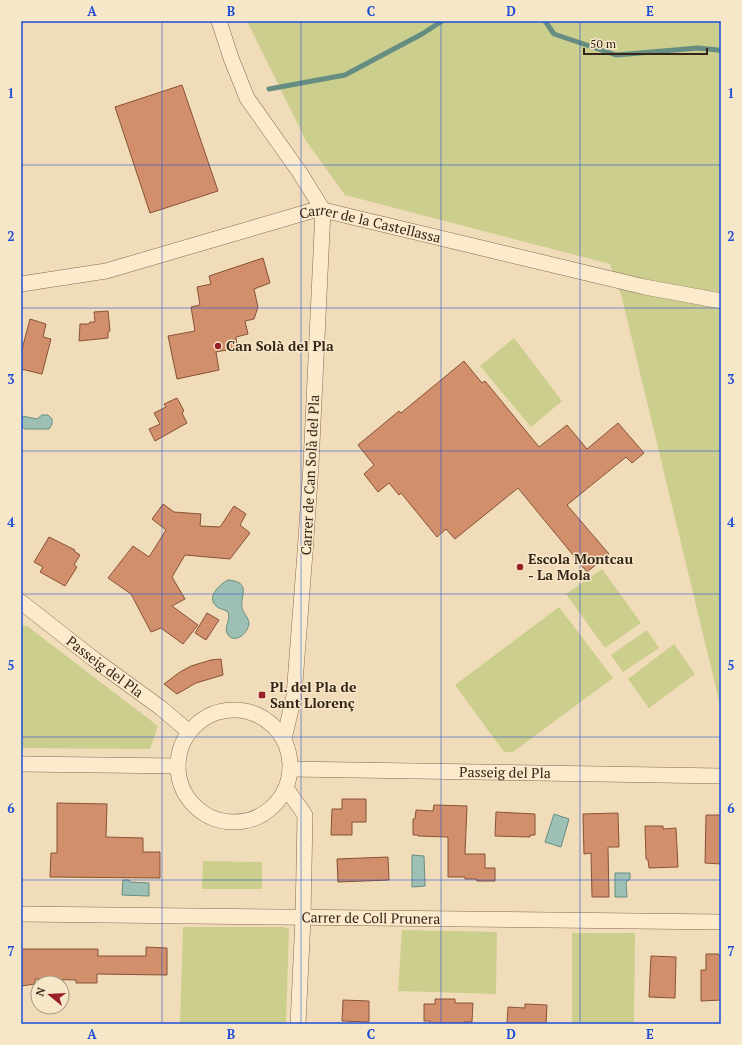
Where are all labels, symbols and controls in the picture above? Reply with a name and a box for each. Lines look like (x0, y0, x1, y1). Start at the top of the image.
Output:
text: A (87, 2, 97, 20)
text: B (227, 2, 235, 20)
text: C (367, 2, 375, 20)
text: D (506, 2, 516, 20)
text: E (646, 2, 654, 20)
scale bar (584, 30, 707, 56)
text: 50 m (590, 36, 617, 51)
text: 1 (7, 84, 15, 102)
text: 1 (727, 84, 735, 102)
street label: Carrer de la Castellassa (297, 200, 443, 247)
text: 2 (7, 227, 15, 245)
text: 2 (727, 227, 735, 245)
place label: Can Solà del Pla (226, 336, 334, 355)
marker: Can Solà del Pla (213, 341, 223, 351)
text: 3 (7, 370, 15, 388)
text: 3 (727, 370, 735, 388)
street label: Carrer de Can Solà del Pla (296, 394, 323, 556)
text: 4 (7, 513, 15, 531)
text: 4 (727, 513, 735, 531)
place label: Escola Montcau - La Mola (528, 549, 633, 584)
marker: Escola Montcau - La Mola (515, 562, 525, 572)
street label: Passeig del Pla (63, 631, 148, 701)
text: 5 (7, 656, 15, 674)
text: 5 (727, 656, 735, 674)
place label: Pl. del Pla de Sant Llorenç (270, 677, 357, 712)
marker: Pl. del Pla de Sant Llorenç (257, 690, 267, 700)
street label: Passeig del Pla (459, 762, 551, 782)
text: 6 (7, 799, 15, 817)
text: 6 (727, 799, 735, 817)
street label: Carrer de Coll Prunera (301, 907, 441, 928)
text: 7 (7, 942, 15, 960)
text: 7 (727, 942, 735, 960)
north arrow (30, 975, 70, 1015)
text: N (33, 985, 49, 998)
text: A (87, 1025, 97, 1043)
text: B (227, 1025, 235, 1043)
text: C (367, 1025, 375, 1043)
text: D (506, 1025, 516, 1043)
text: E (646, 1025, 654, 1043)

